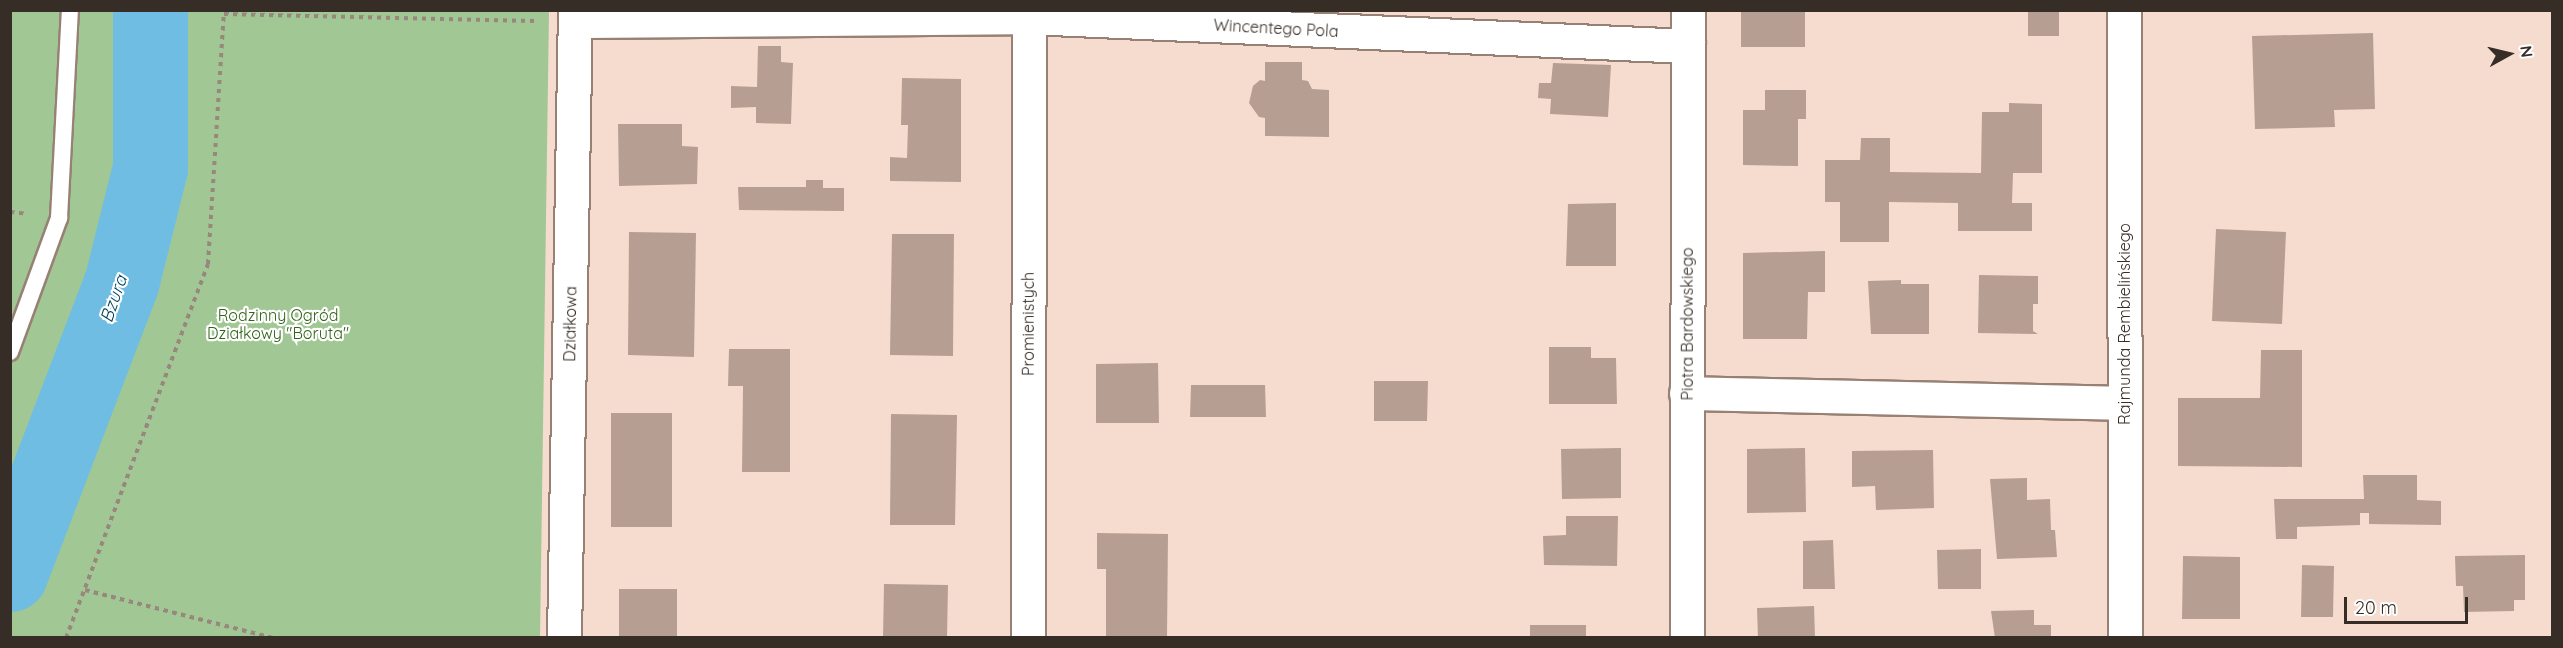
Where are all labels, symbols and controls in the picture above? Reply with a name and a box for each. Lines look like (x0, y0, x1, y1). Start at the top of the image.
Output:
street label: Wincentego Pola (1213, 15, 1339, 41)
north arrow (2479, 24, 2539, 84)
text: N (2516, 44, 2538, 59)
street label: Rajmunda Rembielińskiego (2114, 223, 2134, 425)
street label: Piotra Bardowskiego (1677, 247, 1697, 401)
street label: Promienistych (1018, 272, 1038, 376)
water label: Bzura (96, 273, 132, 325)
street label: Działkowa (560, 286, 580, 362)
park label: Rodzinny Ogród Działkowy "Boruta" (207, 305, 349, 343)
scale bar (2347, 585, 2472, 623)
text: 20 m (2355, 596, 2397, 619)

